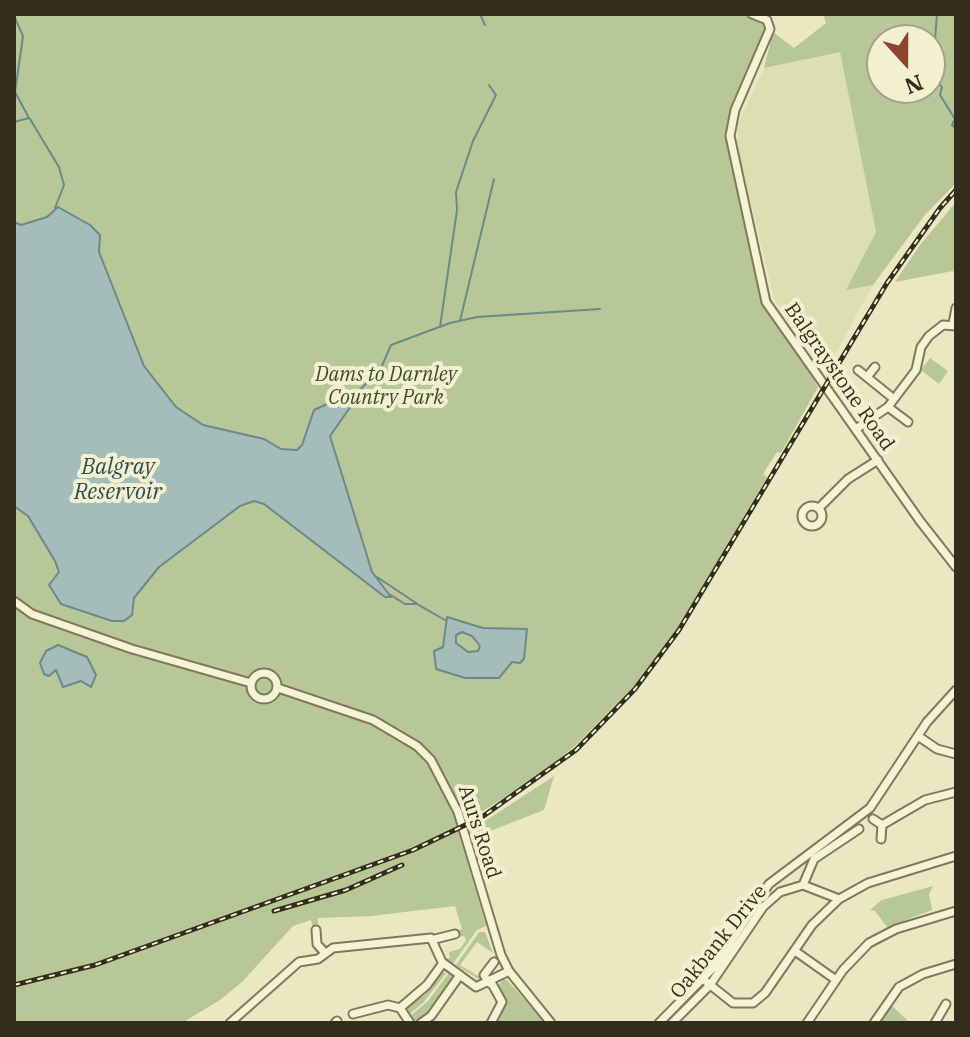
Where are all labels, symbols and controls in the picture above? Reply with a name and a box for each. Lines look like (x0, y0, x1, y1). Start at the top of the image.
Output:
north arrow (866, 24, 946, 104)
text: N (901, 68, 927, 102)
street label: Balgraystone Road (779, 298, 899, 456)
park label: Dams to Darnley Country Park (315, 363, 457, 410)
water label: Balgray Reservoir (74, 455, 162, 506)
street label: Aurs Road (453, 782, 505, 882)
street label: Oakbank Drive (666, 880, 772, 1004)

